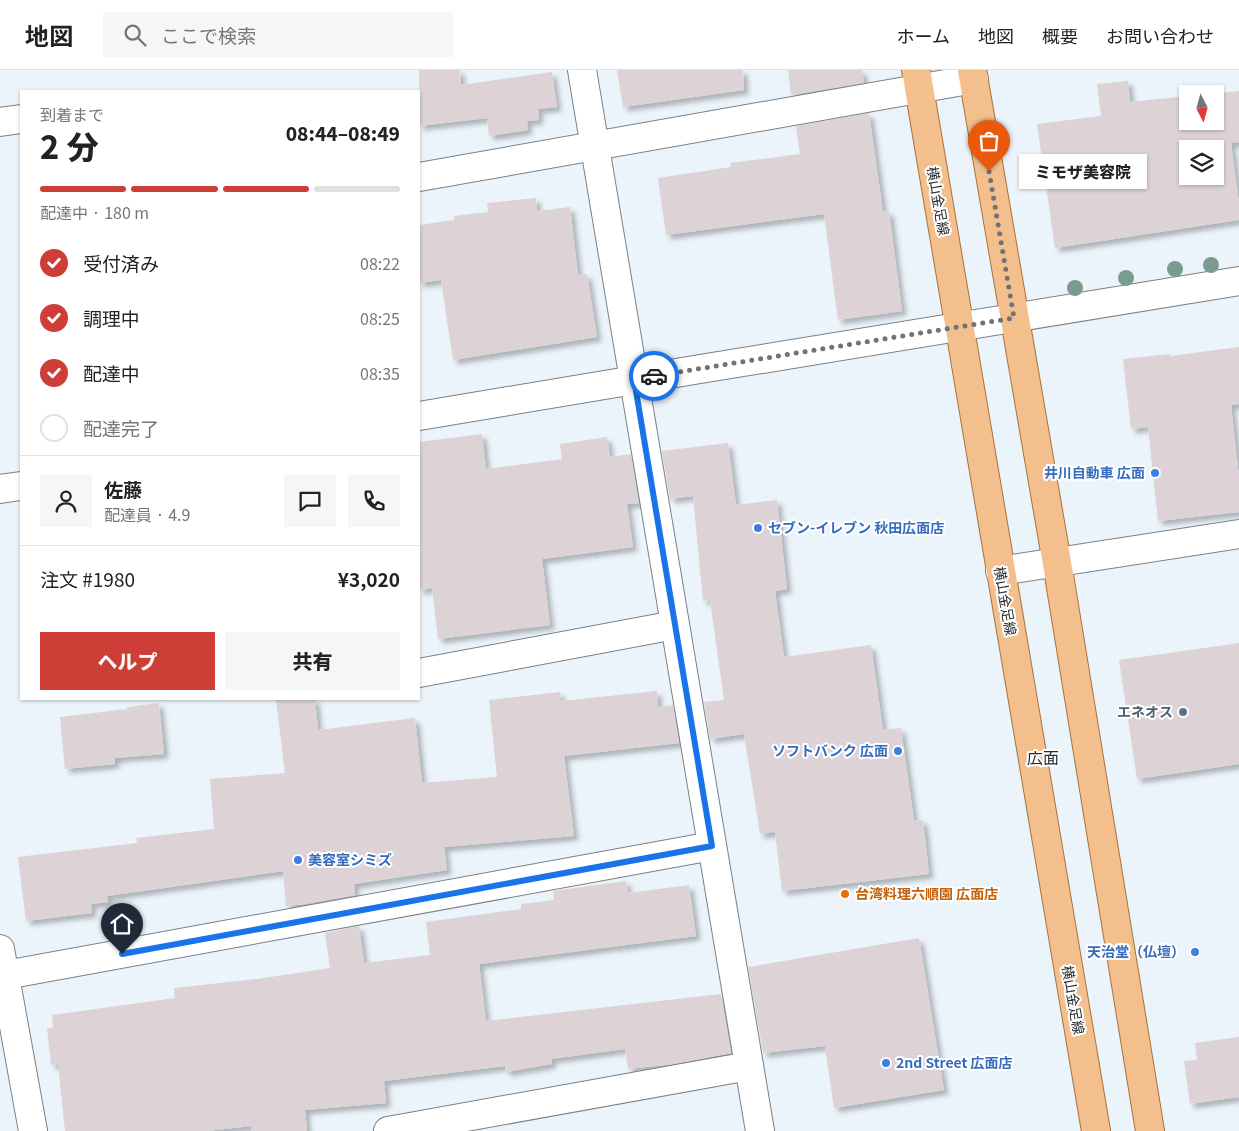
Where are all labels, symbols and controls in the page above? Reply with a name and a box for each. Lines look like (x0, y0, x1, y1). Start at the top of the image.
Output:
search box (103, 12, 453, 57)
text: 地図 (25, 17, 73, 52)
icon: search (121, 21, 149, 49)
text: ここで検索 (161, 21, 256, 48)
text: ホーム (897, 22, 950, 48)
text: 地図 (978, 22, 1014, 48)
text: 概要 (1042, 22, 1078, 48)
text: お問い合わせ (1106, 22, 1214, 48)
north arrow (1179, 85, 1224, 130)
map controls (1179, 85, 1224, 185)
text: 到着まで (40, 102, 104, 126)
text: 08:44–08:49 (286, 119, 400, 146)
pin (968, 120, 1010, 171)
text: 2 分 (40, 122, 98, 168)
icon: bag (975, 127, 1003, 155)
button: layers (1179, 140, 1224, 185)
callout: ミモザ美容院 (1019, 154, 1146, 188)
text: ミモザ美容院 (1035, 159, 1131, 183)
street label: 横山金足線 (923, 165, 955, 237)
text: 配達中 · 180 m (40, 200, 149, 224)
icon: check (40, 249, 68, 277)
text: 受付済み (83, 249, 159, 276)
text: 08:22 (360, 251, 400, 275)
icon: check (40, 304, 68, 332)
text: 調理中 (83, 304, 140, 331)
text: 08:25 (360, 306, 400, 330)
courier (629, 351, 679, 401)
icon: check (40, 359, 68, 387)
text: 配達中 (83, 359, 140, 386)
text: 08:35 (360, 361, 400, 385)
icon: car (640, 362, 668, 390)
text: 配達完了 (83, 414, 159, 441)
place label: 井川自動車 広面 (1044, 462, 1145, 482)
marker: 井川自動車 広面 (1149, 467, 1161, 479)
button: person (40, 475, 92, 527)
text: 佐藤 (104, 475, 142, 502)
button: chat (284, 475, 336, 527)
button: phone (348, 475, 400, 527)
text: 配達員 · 4.9 (104, 502, 190, 526)
place label: セブン-イレブン 秋田広面店 (768, 517, 944, 537)
marker: セブン-イレブン 秋田広面店 (752, 522, 764, 534)
text: 注文 #1980 (40, 565, 135, 592)
text: ¥3,020 (338, 565, 400, 592)
street label: 横山金足線 (990, 565, 1022, 637)
button: ヘルプ (40, 632, 215, 690)
button: 共有 (225, 632, 400, 690)
place label: エネオス (1117, 701, 1173, 721)
marker: エネオス (1177, 706, 1189, 718)
place label: ソフトバンク 広面 (772, 740, 888, 760)
marker: ソフトバンク 広面 (892, 745, 904, 757)
district label: 広面 (1027, 745, 1059, 769)
place label: 美容室シミズ (308, 849, 392, 869)
marker: 美容室シミズ (292, 854, 304, 866)
place label: 台湾料理六順園 広面店 (855, 883, 998, 903)
marker: 台湾料理六順園 広面店 (839, 888, 851, 900)
pin (101, 903, 143, 954)
icon: home (108, 910, 136, 938)
place label: 天治堂（仏壇） (1087, 941, 1185, 961)
marker: 天治堂（仏壇） (1189, 946, 1201, 958)
street label: 横山金足線 (1058, 964, 1090, 1036)
place label: 2nd Street 広面店 (896, 1052, 1013, 1072)
marker: 2nd Street 広面店 (880, 1057, 892, 1069)

